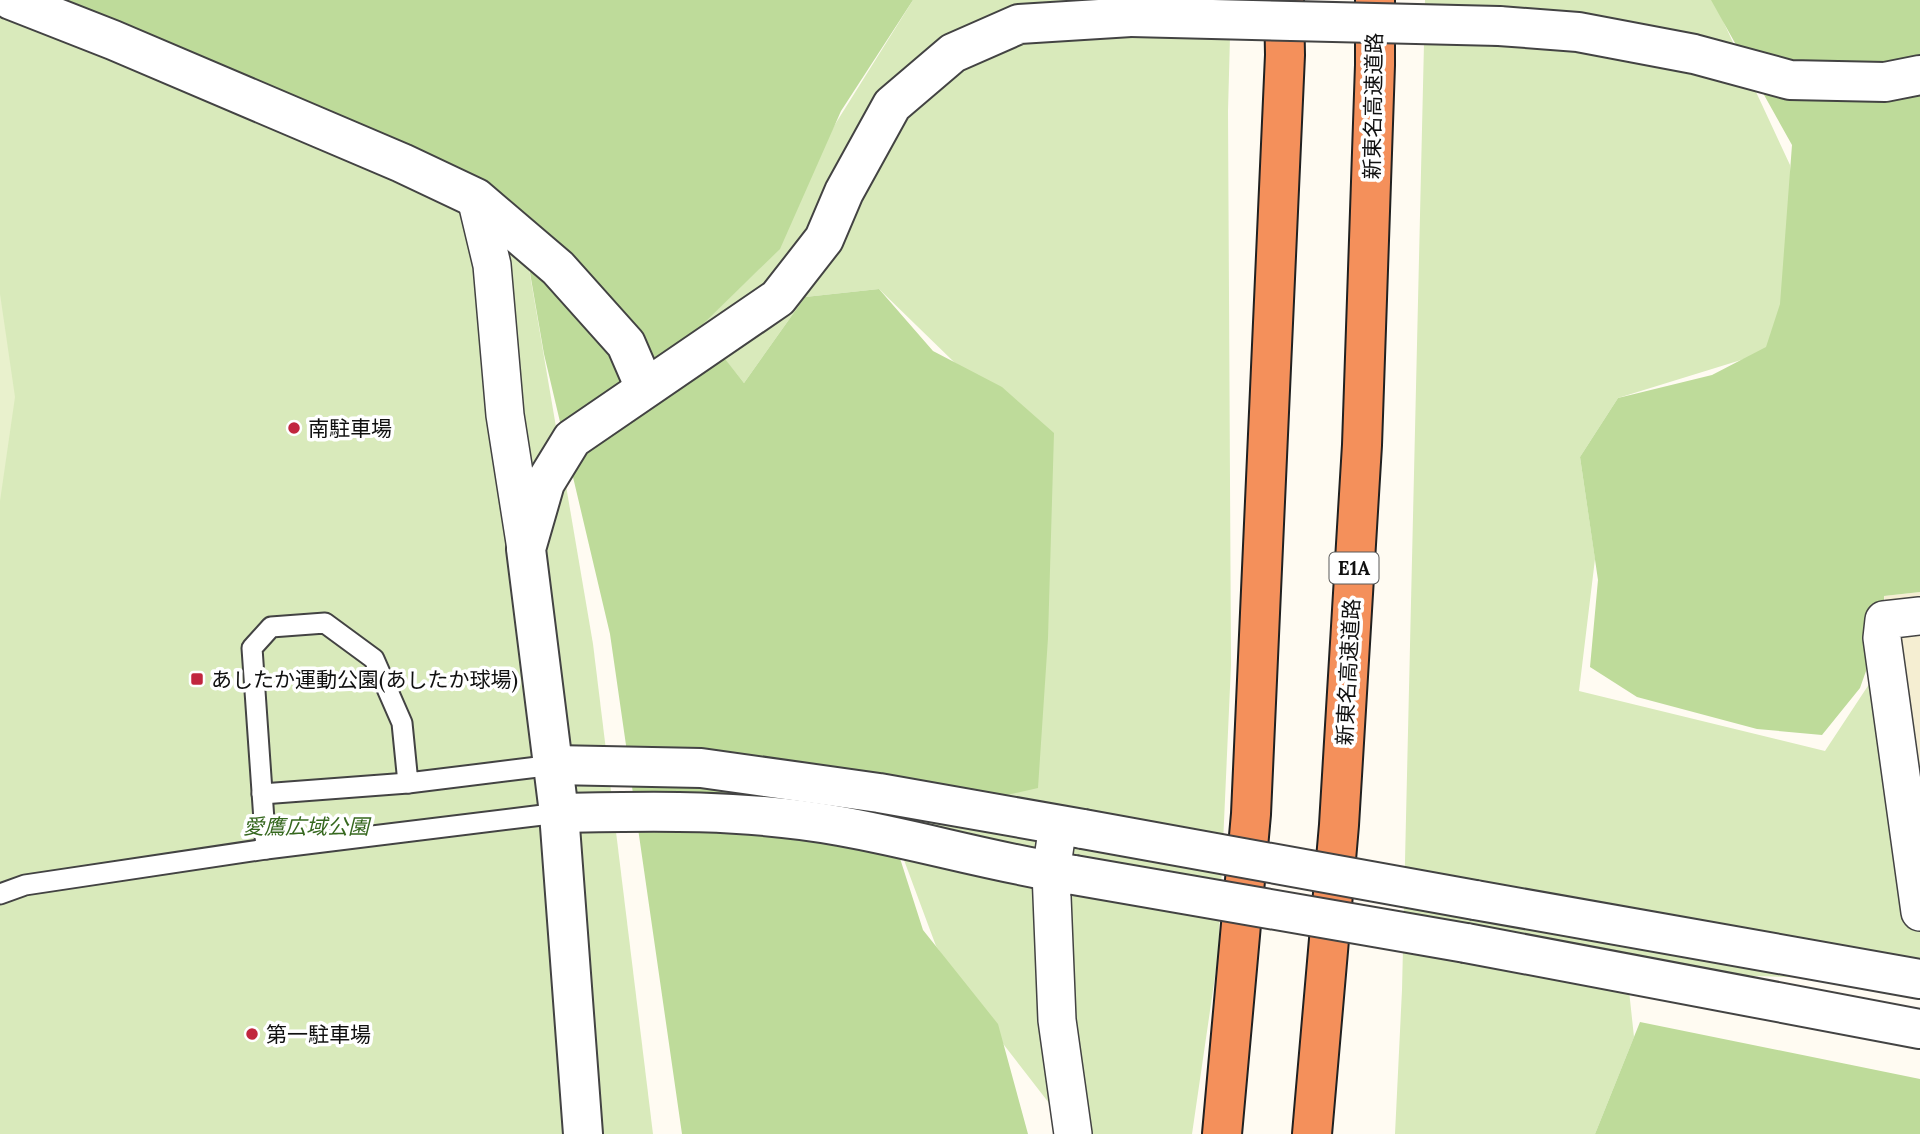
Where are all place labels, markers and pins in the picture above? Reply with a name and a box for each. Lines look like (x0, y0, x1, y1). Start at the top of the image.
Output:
place label: 南駐車場 (308, 415, 392, 442)
marker: 南駐車場 (286, 420, 302, 436)
place label: あしたか運動公園(あしたか球場) (211, 666, 518, 693)
marker: あしたか運動公園(あしたか球場) (189, 671, 205, 687)
place label: 第一駐車場 (266, 1021, 371, 1048)
marker: 第一駐車場 (244, 1026, 260, 1042)

